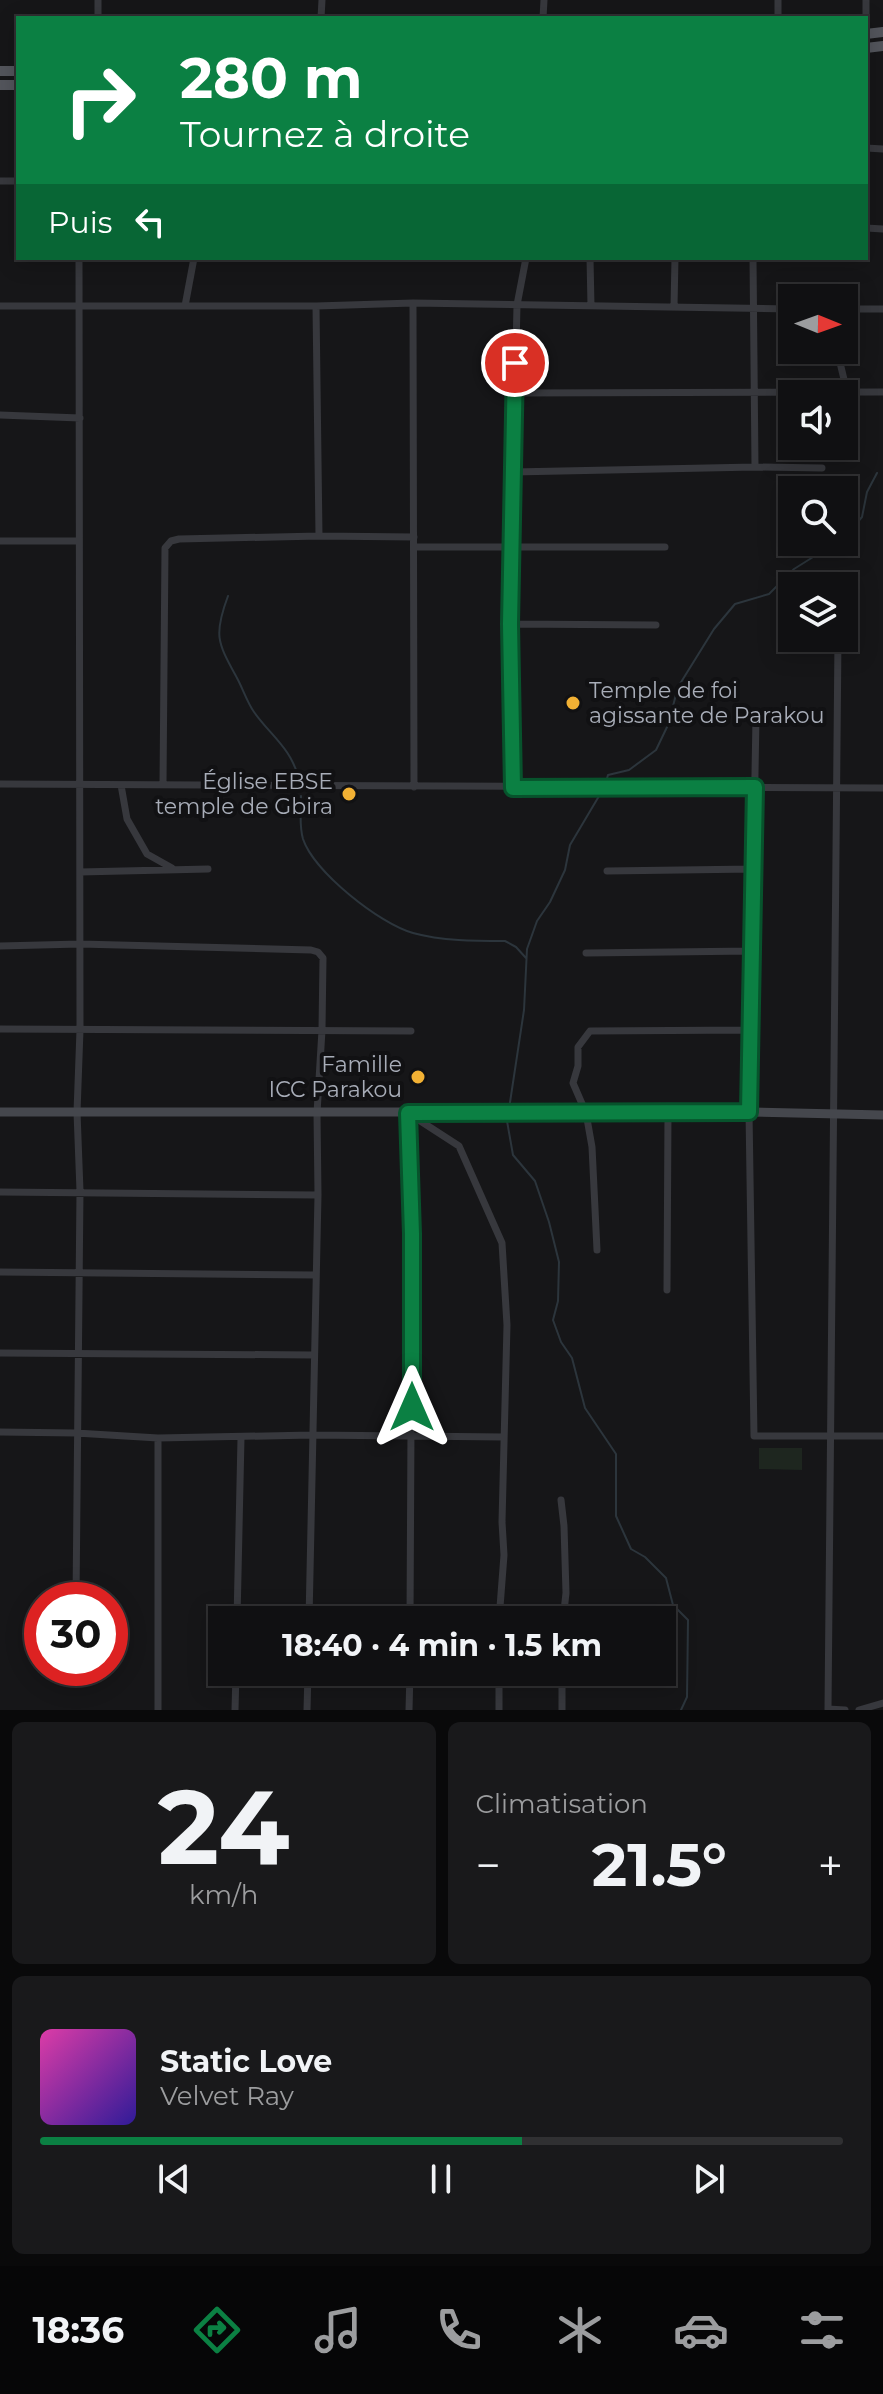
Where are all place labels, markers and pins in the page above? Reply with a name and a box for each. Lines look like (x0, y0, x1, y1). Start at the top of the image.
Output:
pin (481, 329, 549, 397)
place label: Temple de foi agissante de Parakou (589, 677, 824, 729)
marker: Temple de foi agissante de Parakou (564, 694, 582, 712)
place label: Église EBSE temple de Gbira (155, 768, 333, 820)
marker: Église EBSE temple de Gbira (340, 785, 358, 803)
place label: Famille ICC Parakou (269, 1051, 402, 1103)
marker: Famille ICC Parakou (409, 1068, 427, 1086)

